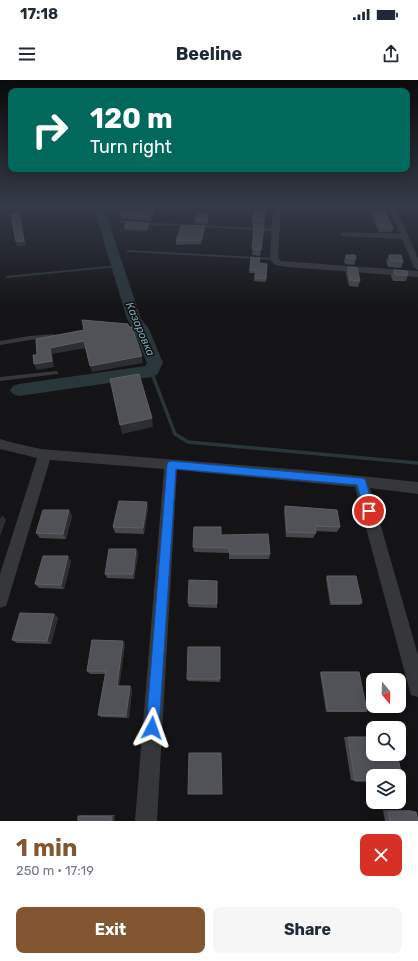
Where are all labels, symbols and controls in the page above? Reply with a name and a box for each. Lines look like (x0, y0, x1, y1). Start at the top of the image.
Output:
text: 17:18 (20, 5, 58, 23)
icon: menu (16, 43, 38, 65)
text: Beeline (176, 43, 242, 65)
icon: share (380, 43, 402, 65)
text: 120 m (90, 102, 173, 135)
icon: right (24, 104, 76, 156)
text: Turn right (90, 136, 172, 158)
water label: Казаровка (123, 300, 157, 358)
pin (352, 494, 386, 528)
icon: arrive (358, 500, 380, 522)
north arrow (366, 673, 406, 713)
map controls (366, 673, 406, 809)
position arrow (131, 707, 173, 749)
button: search (366, 721, 406, 761)
button: layers (366, 769, 406, 809)
text: 1 min (16, 834, 77, 862)
button: close (360, 834, 402, 876)
text: 250 m · 17:19 (16, 863, 94, 878)
button: Exit (16, 907, 205, 953)
button: Share (213, 907, 402, 953)

